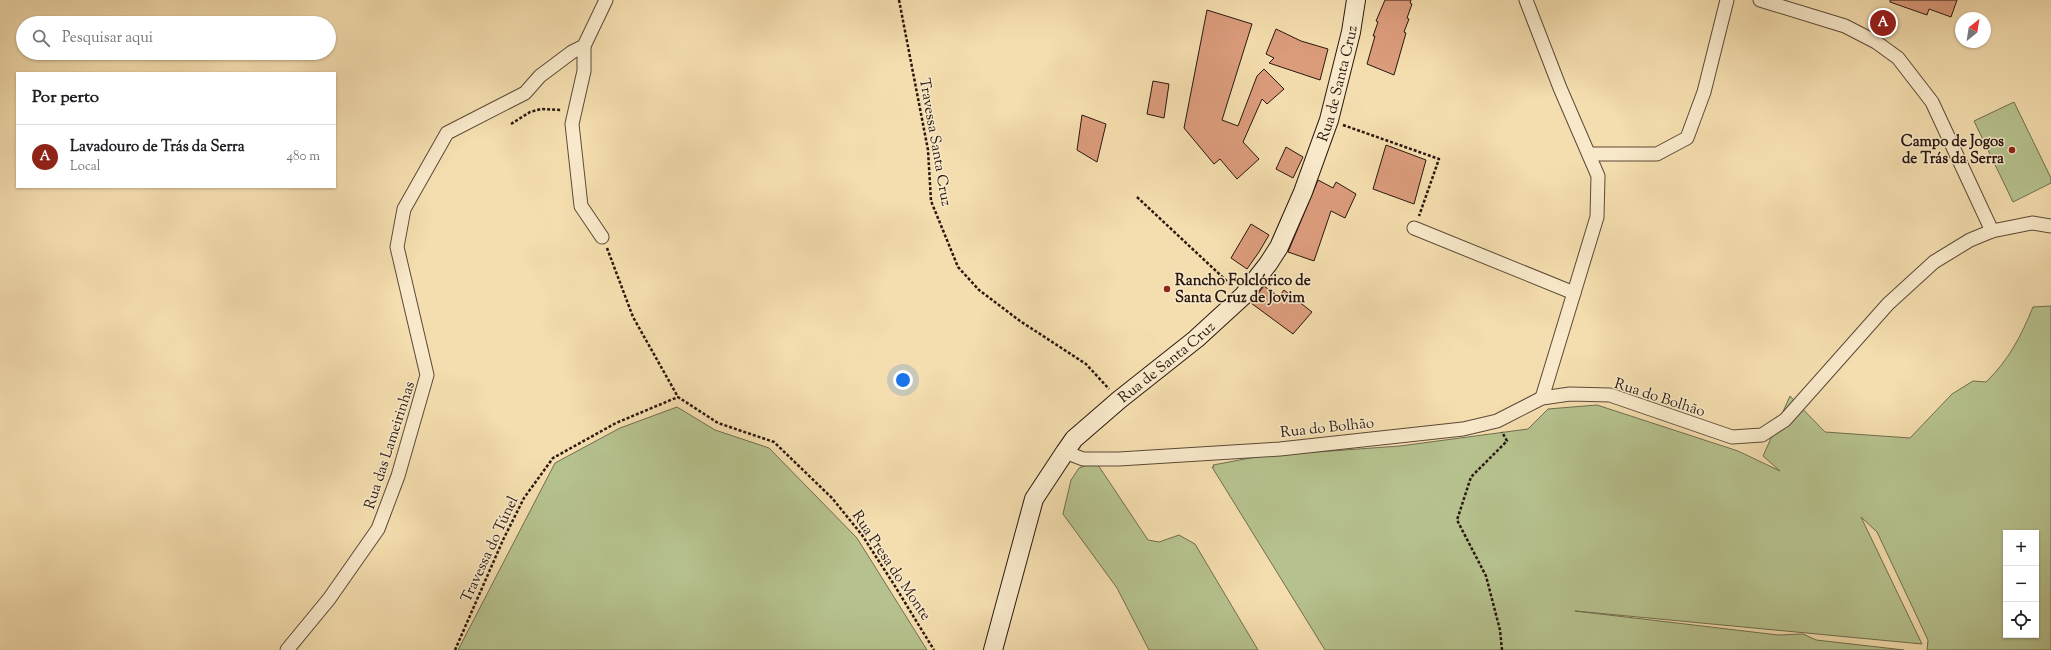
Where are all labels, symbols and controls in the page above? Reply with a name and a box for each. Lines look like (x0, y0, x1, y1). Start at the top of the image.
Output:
pin: A (1870, 8, 1896, 38)
north arrow (1955, 12, 1991, 48)
search box (16, 16, 336, 60)
street label: Rua de Santa Cruz (1313, 24, 1364, 145)
icon: search (30, 27, 52, 49)
text: Pesquisar aqui (62, 28, 153, 49)
street label: Travessa Santa Cruz (913, 77, 956, 208)
text: Por perto (32, 86, 99, 110)
place label: Campo de Jogos de Trás da Serra (1901, 132, 2004, 170)
text: Lavadouro de Trás da Serra (70, 137, 245, 158)
marker: Campo de Jogos de Trás da Serra (2007, 145, 2017, 155)
text: A (40, 148, 50, 166)
text: 480 m (287, 148, 320, 166)
text: Local (70, 158, 100, 176)
place label: Rancho Folclórico de Santa Cruz de Jovim (1175, 271, 1311, 309)
marker: Rancho Folclórico de Santa Cruz de Jovim (1162, 284, 1172, 294)
street label: Rua de Santa Cruz (1114, 317, 1221, 409)
your location (893, 370, 913, 390)
street label: Rua do Bolhão (1611, 374, 1708, 423)
street label: Rua das Lameirinhas (360, 379, 421, 512)
street label: Rua do Bolhão (1279, 413, 1375, 444)
street label: Travessa do Túnel (456, 493, 524, 606)
street label: Rua Presa do Monte (846, 507, 935, 625)
map controls (2003, 530, 2039, 638)
button: + (2003, 530, 2039, 566)
button: − (2003, 566, 2039, 602)
button: locate (2003, 602, 2039, 638)

